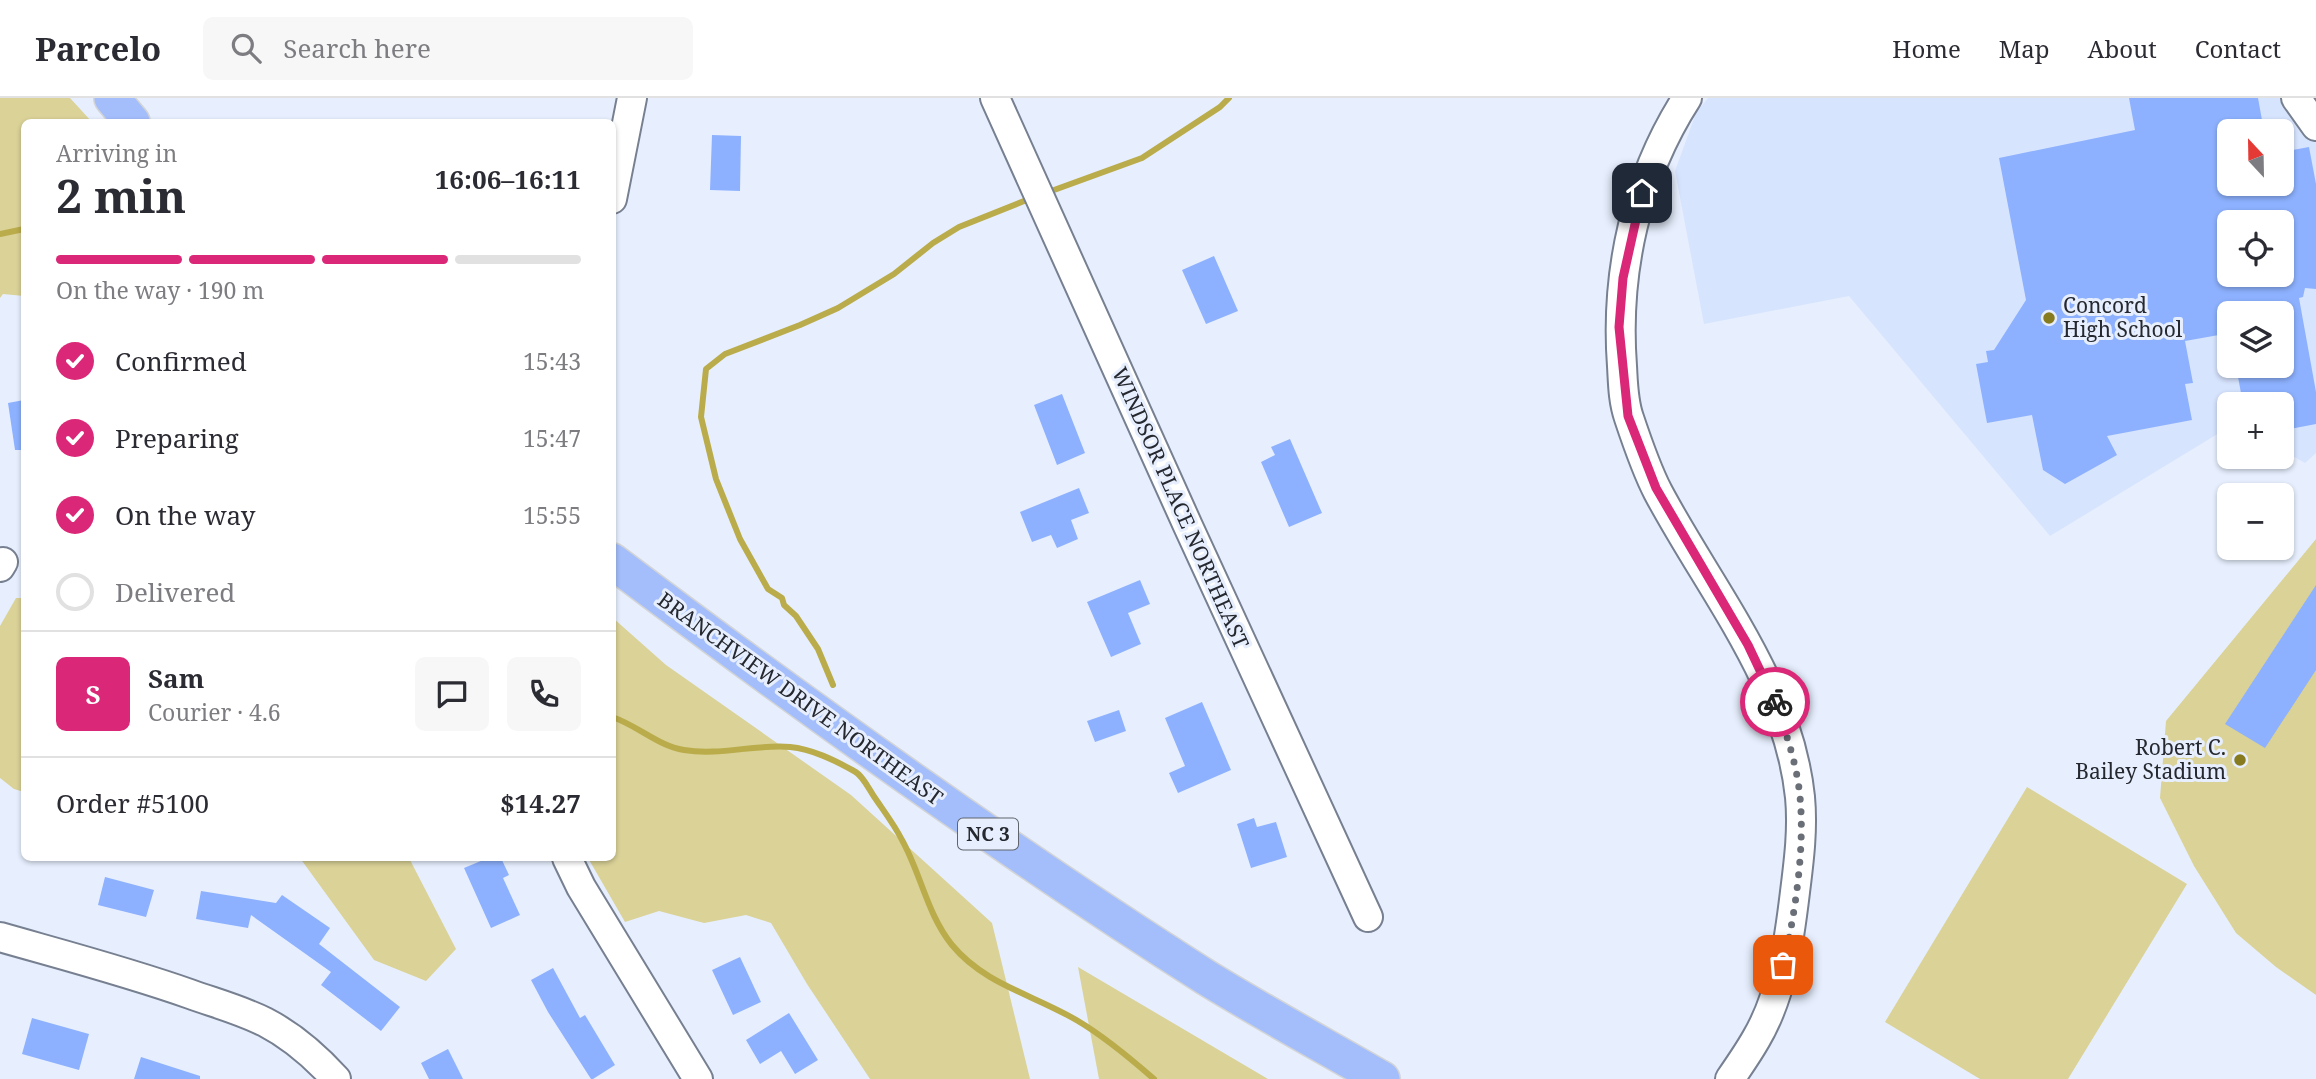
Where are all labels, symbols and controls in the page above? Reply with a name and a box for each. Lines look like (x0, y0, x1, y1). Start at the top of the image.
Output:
search box (203, 17, 693, 80)
text: Parcelo (35, 26, 161, 71)
icon: search (227, 29, 265, 67)
text: Search here (283, 30, 431, 66)
text: Home (1892, 32, 1961, 65)
text: Map (1999, 32, 2050, 65)
text: About (2088, 32, 2157, 65)
text: Contact (2195, 32, 2281, 65)
north arrow (2217, 119, 2294, 196)
map controls (2217, 119, 2294, 560)
text: Arriving in (56, 137, 177, 169)
text: 16:06–16:11 (435, 161, 581, 197)
pin (1612, 163, 1672, 223)
text: 2 min (56, 164, 186, 226)
icon: home (1623, 174, 1661, 212)
button: locate (2217, 210, 2294, 287)
text: On the way · 190 m (56, 274, 264, 306)
place label: Concord High School (2063, 291, 2183, 343)
button: layers (2217, 301, 2294, 378)
marker: Concord High School (2041, 310, 2057, 326)
icon: check (56, 342, 94, 380)
text: Confirmed (115, 343, 247, 379)
text: 15:43 (523, 345, 581, 377)
street label: WINDSOR PLACE NORTHEAST (1106, 363, 1256, 653)
button: + (2217, 392, 2294, 469)
icon: check (56, 419, 94, 457)
text: Preparing (115, 420, 239, 456)
text: 15:47 (523, 422, 581, 454)
button: − (2217, 483, 2294, 560)
icon: check (56, 496, 94, 534)
text: On the way (115, 497, 255, 533)
text: 15:55 (523, 499, 581, 531)
text: Delivered (115, 574, 235, 610)
street label: BRANCHVIEW DRIVE NORTHEAST (653, 585, 949, 811)
button: chat (415, 657, 489, 731)
button: phone (507, 657, 581, 731)
text: Sam (148, 660, 204, 696)
courier (1740, 667, 1810, 737)
text: S (85, 676, 101, 712)
icon: bike (1756, 683, 1794, 721)
text: Courier · 4.6 (148, 696, 281, 728)
place label: Robert C. Bailey Stadium (2075, 733, 2226, 785)
marker: Robert C. Bailey Stadium (2232, 752, 2248, 768)
text: Order #5100 (56, 785, 209, 821)
text: $14.27 (500, 785, 581, 821)
road number: NC 3 (958, 818, 1018, 849)
pin (1753, 935, 1813, 995)
icon: bag (1764, 946, 1802, 984)

